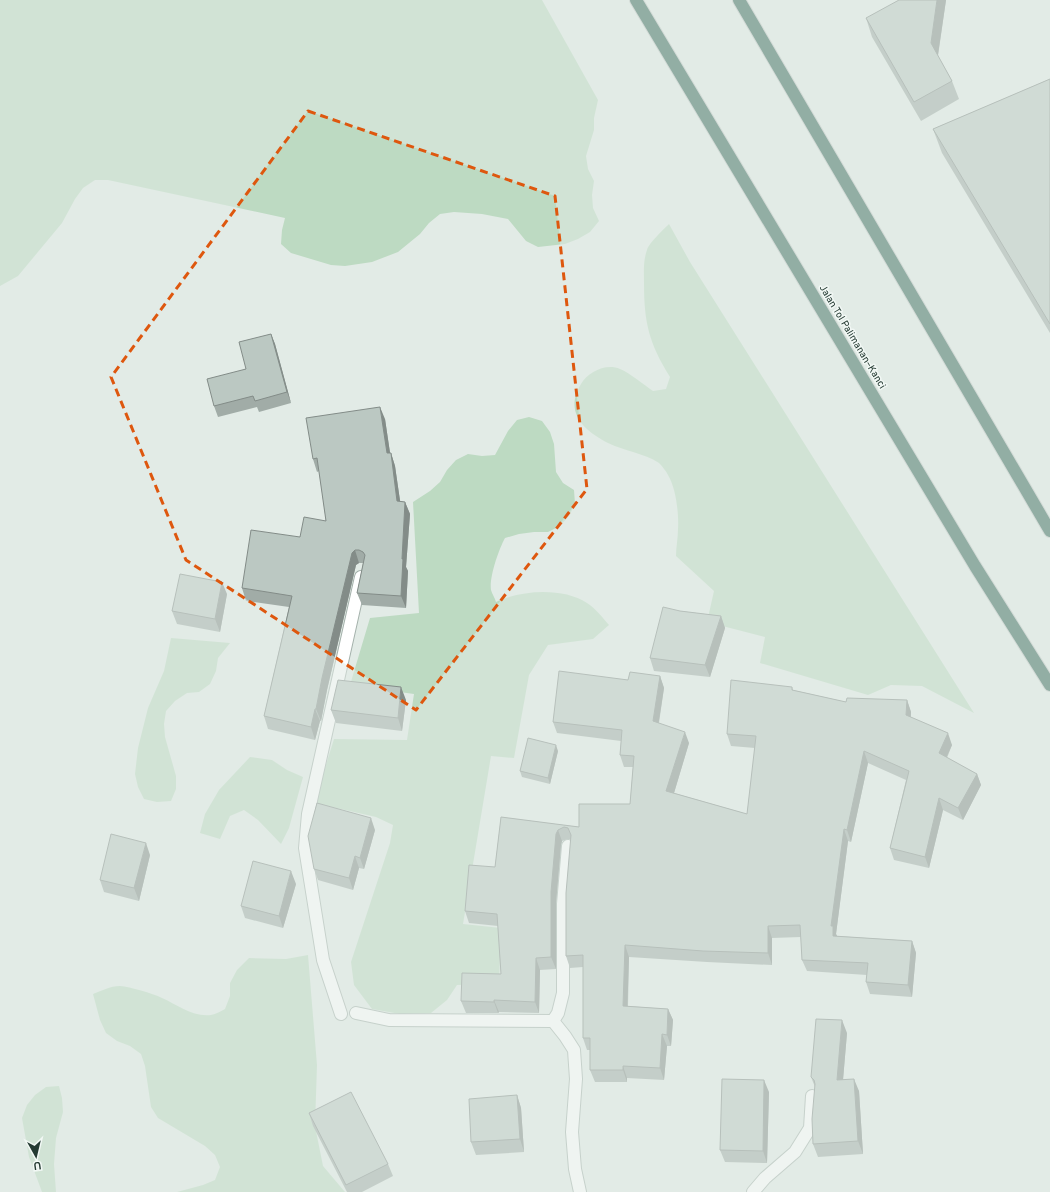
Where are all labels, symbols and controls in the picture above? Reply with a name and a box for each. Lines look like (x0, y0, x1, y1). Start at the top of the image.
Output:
street label: Jalan Tol Palimanan–Kanci (816, 283, 888, 391)
north arrow (16, 1136, 56, 1176)
text: U (32, 1157, 42, 1172)

